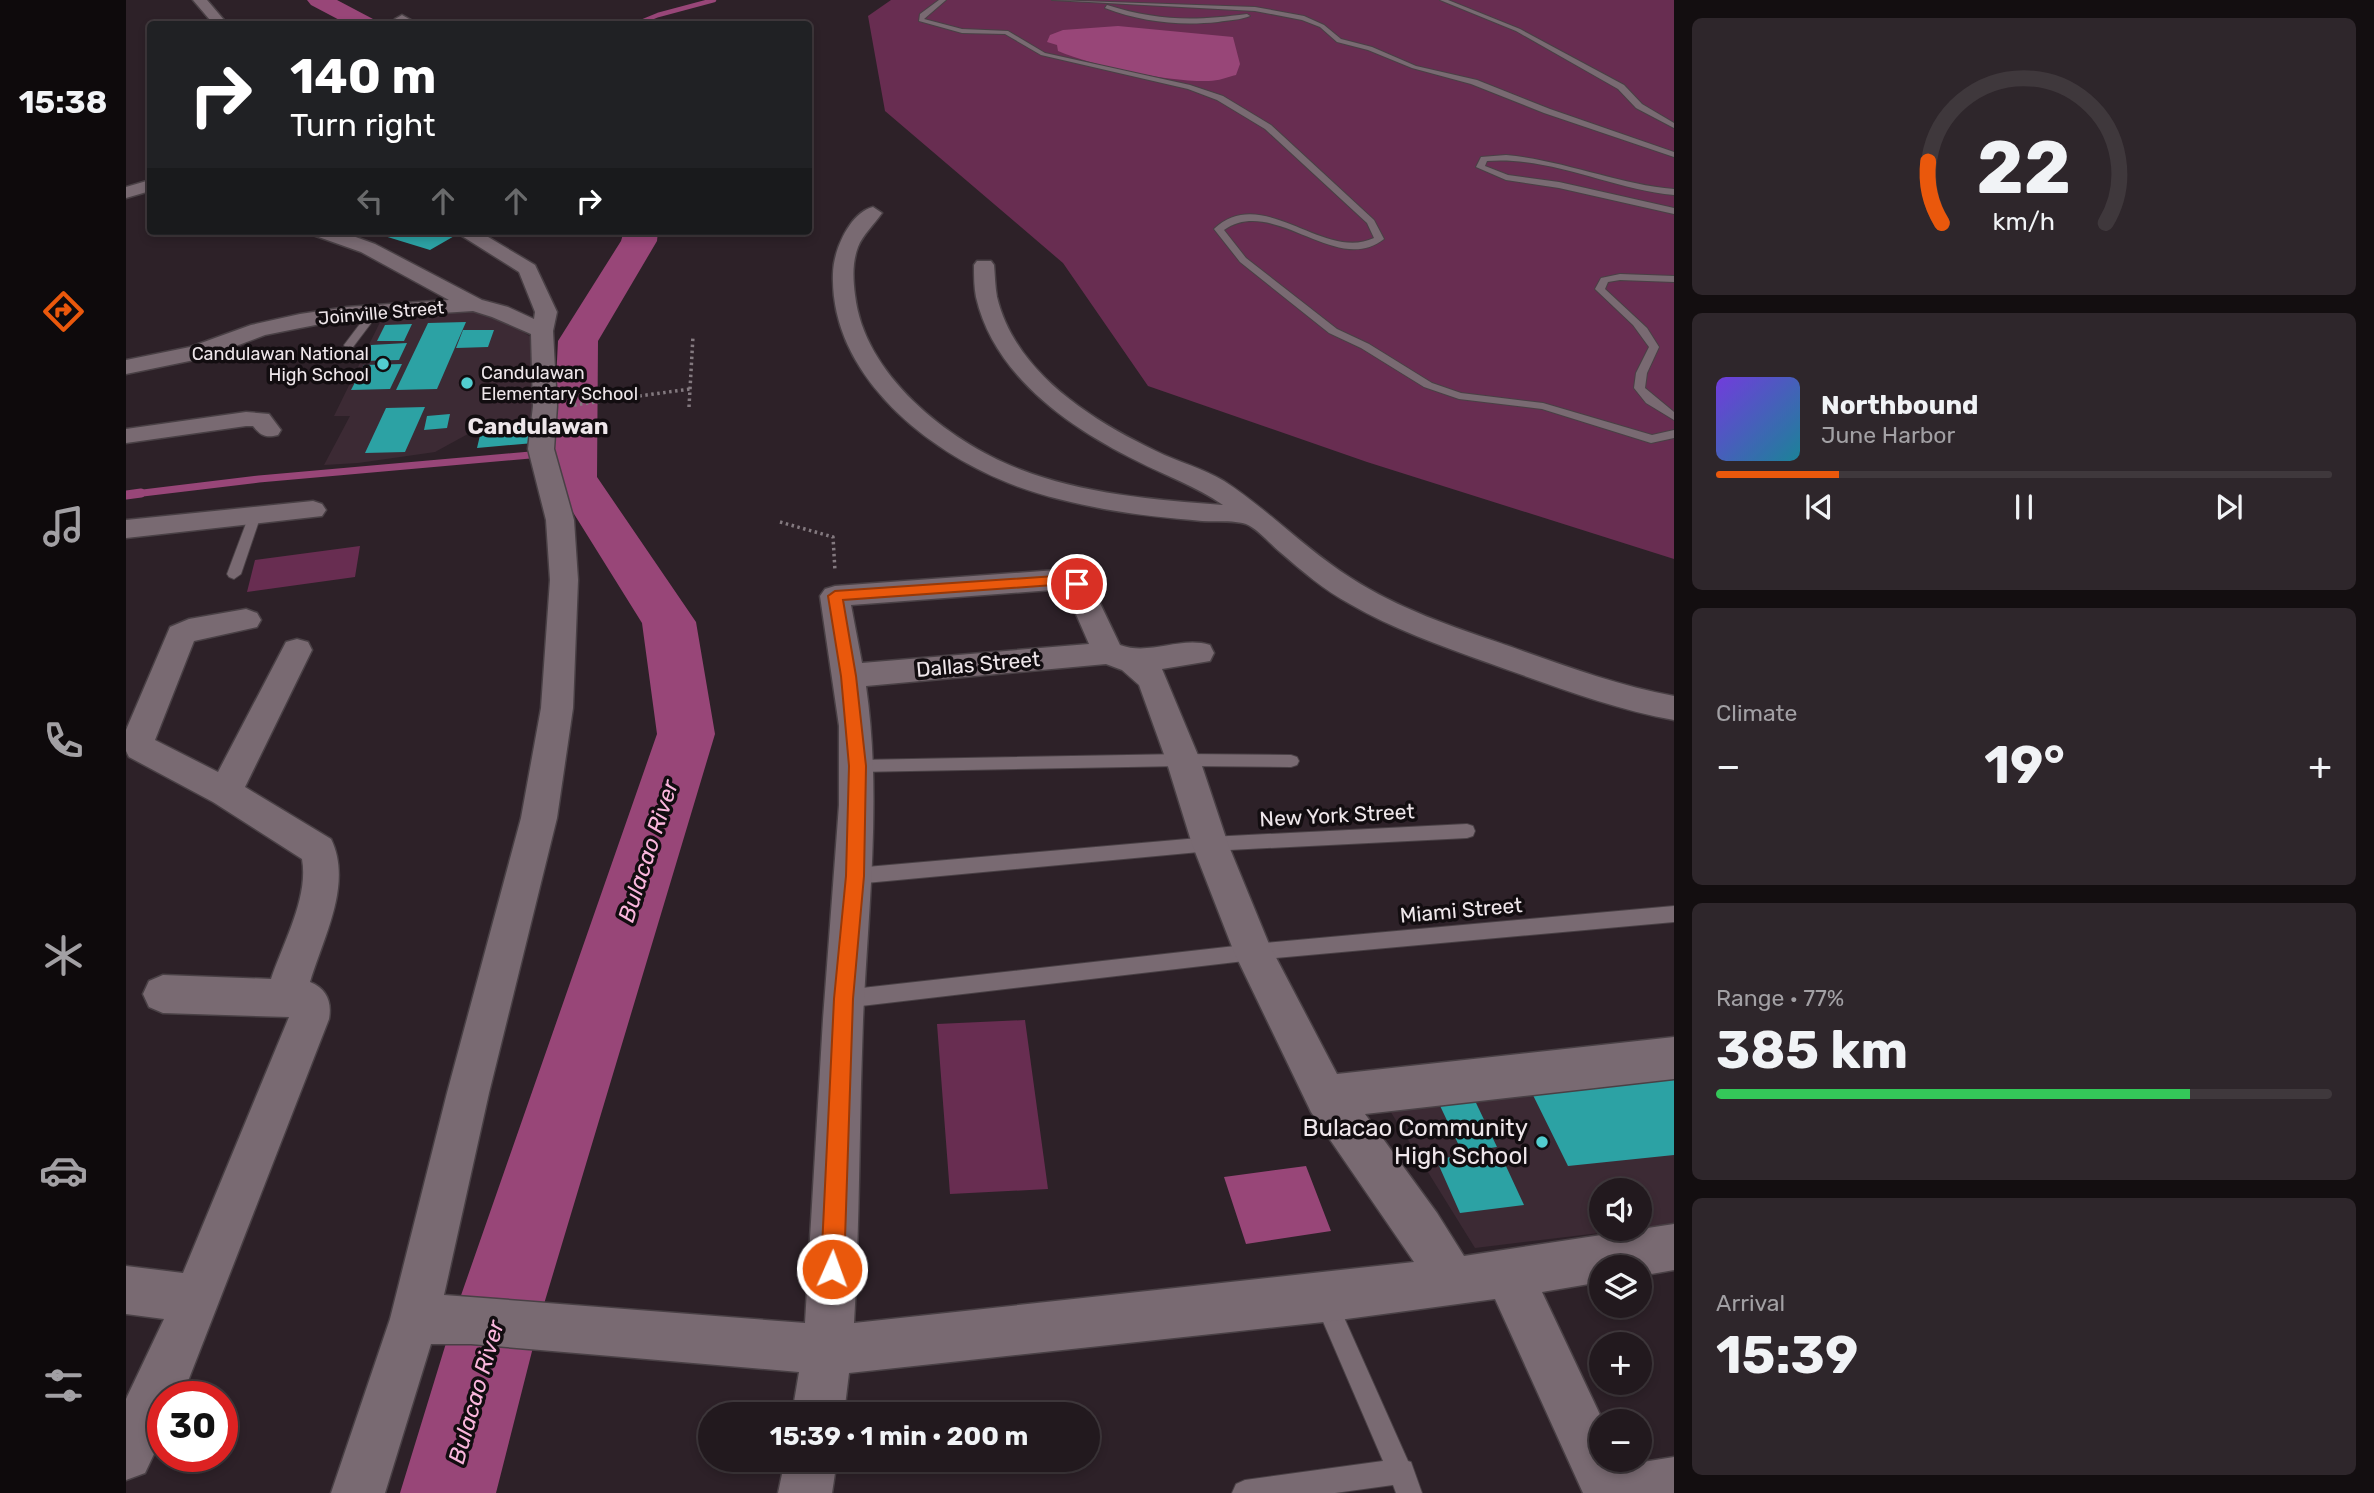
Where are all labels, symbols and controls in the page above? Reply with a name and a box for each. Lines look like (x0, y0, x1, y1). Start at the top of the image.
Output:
text: 140 m (290, 47, 436, 105)
icon: right (175, 49, 266, 140)
text: 15:38 (19, 83, 107, 121)
text: Turn right (290, 106, 435, 144)
text: 22 (1977, 125, 2071, 211)
icon: left (351, 182, 389, 220)
icon: ahead (424, 182, 462, 220)
icon: ahead (497, 182, 535, 220)
icon: right (570, 182, 608, 220)
text: km/h (1993, 206, 2055, 235)
icon: directions (39, 287, 88, 336)
street label: Joinville Street (317, 297, 445, 329)
place label: Candulawan National High School (192, 343, 369, 386)
marker: Candulawan National High School (375, 356, 391, 372)
place label: Candulawan Elementary School (481, 362, 638, 405)
marker: Candulawan Elementary School (459, 375, 475, 391)
text: Northbound (1821, 390, 1979, 421)
district label: Candulawan (468, 412, 608, 440)
text: June Harbor (1821, 421, 1955, 449)
icon: previous (1800, 488, 1838, 526)
icon: pause (2005, 488, 2043, 526)
icon: next (2210, 488, 2248, 526)
icon: music (39, 502, 88, 551)
pin (1047, 554, 1107, 614)
icon: arrive (1058, 565, 1096, 603)
street label: Dallas Street (915, 646, 1041, 682)
text: Climate (1716, 699, 1797, 727)
icon: phone (39, 716, 88, 765)
text: 19° (1984, 734, 2065, 796)
text: − (1716, 743, 1741, 789)
text: + (2308, 743, 2332, 789)
water label: Bulacao River (612, 775, 685, 926)
street label: New York Street (1259, 798, 1415, 832)
street label: Miami Street (1399, 892, 1523, 928)
icon: climate (39, 931, 88, 980)
text: Range · 77% (1716, 984, 1844, 1012)
text: 385 km (1716, 1019, 1908, 1081)
place label: Bulacao Community High School (1302, 1114, 1528, 1170)
marker: Bulacao Community High School (1534, 1134, 1550, 1150)
icon: car (39, 1146, 88, 1195)
map controls (1589, 1178, 1652, 1472)
button: sound (1589, 1178, 1652, 1241)
position arrow (795, 1232, 869, 1306)
button: layers (1589, 1255, 1652, 1318)
text: Arrival (1716, 1289, 1785, 1317)
water label: Bulacao River (442, 1316, 510, 1467)
text: 15:39 (1716, 1324, 1858, 1386)
button: + (1589, 1332, 1652, 1395)
icon: filters (39, 1361, 88, 1410)
speed limit sign: 30 (147, 1381, 238, 1472)
button: − (1589, 1409, 1652, 1472)
text: 15:39 · 1 min · 200 m (770, 1421, 1028, 1452)

